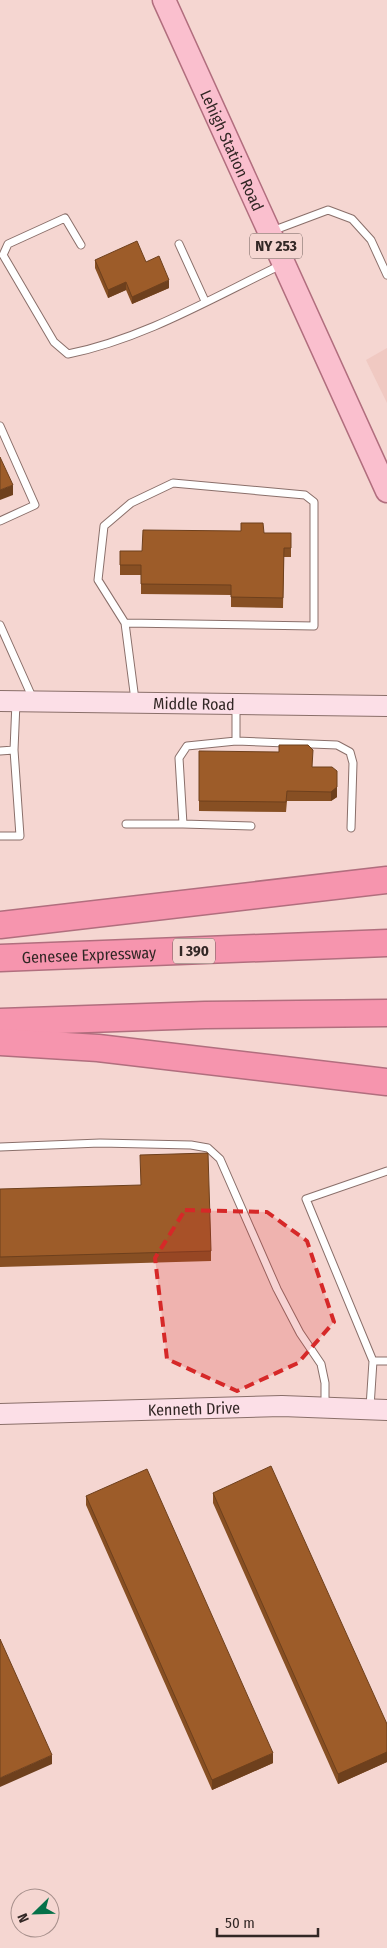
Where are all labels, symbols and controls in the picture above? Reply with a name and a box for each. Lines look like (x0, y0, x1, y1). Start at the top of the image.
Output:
street label: Lehigh Station Road (196, 87, 267, 214)
road number: NY 253 (250, 234, 302, 258)
street label: Middle Road (153, 694, 235, 714)
road number: I 390 (173, 938, 215, 964)
street label: Genesee Expressway (21, 943, 157, 967)
street label: Kenneth Drive (148, 1398, 240, 1420)
north arrow (10, 1888, 60, 1938)
scale bar (217, 1906, 318, 1938)
text: N (14, 1911, 33, 1925)
text: 50 m (225, 1914, 255, 1932)

